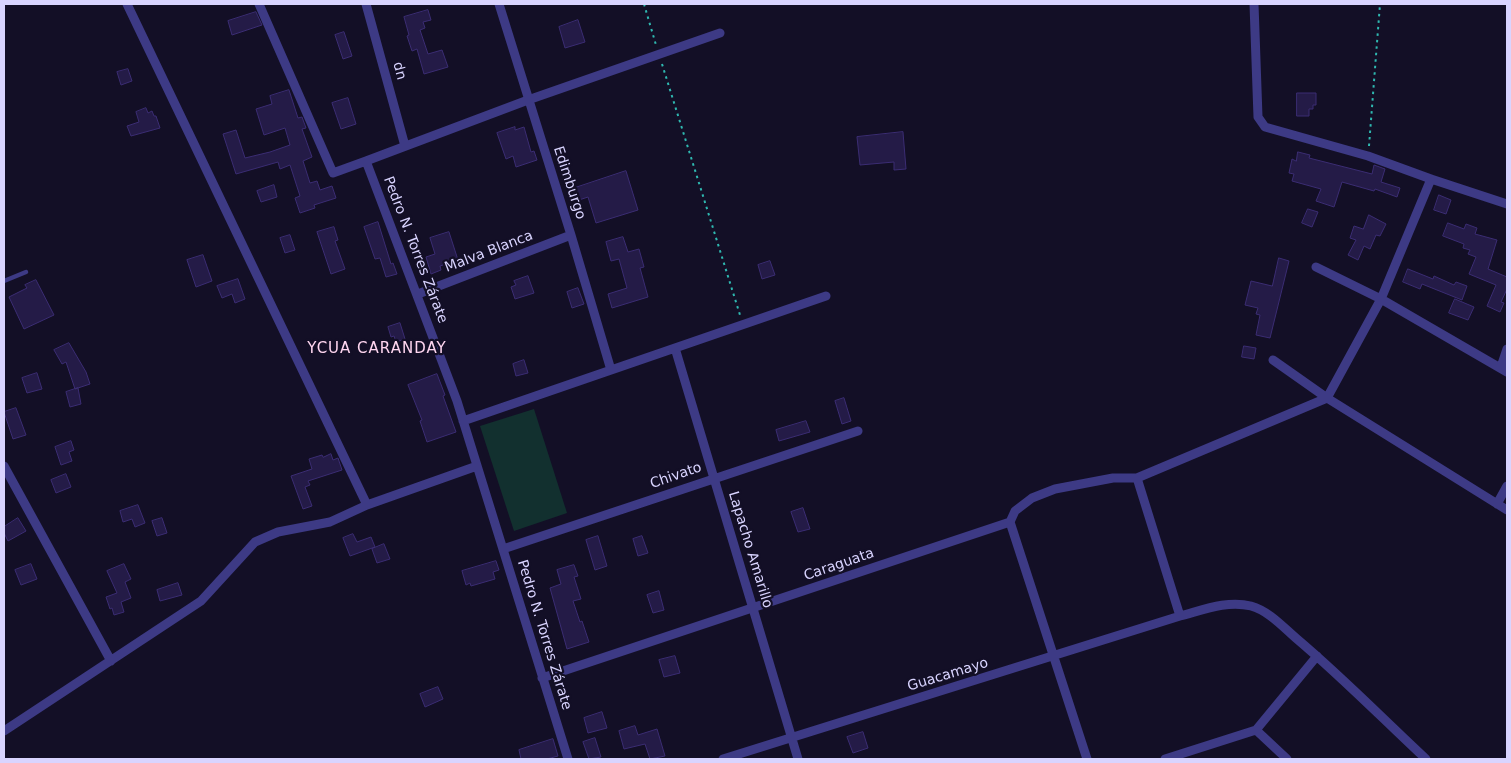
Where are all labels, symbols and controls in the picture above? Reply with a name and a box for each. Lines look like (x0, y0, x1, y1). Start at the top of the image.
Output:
street label: dn (389, 60, 409, 82)
street label: Edimburgo (549, 144, 589, 222)
street label: Pedro N. Torres Zárate (379, 174, 451, 326)
street label: Malva Blanca (443, 227, 535, 277)
district label: YCUA CARANDAY (306, 340, 448, 358)
street label: Chivato (648, 459, 704, 493)
street label: Lapacho Amarillo (724, 490, 776, 610)
street label: Caraguata (802, 545, 876, 585)
street label: Pedro N. Torres Zárate (513, 558, 575, 712)
street label: Guacamayo (906, 655, 990, 695)

